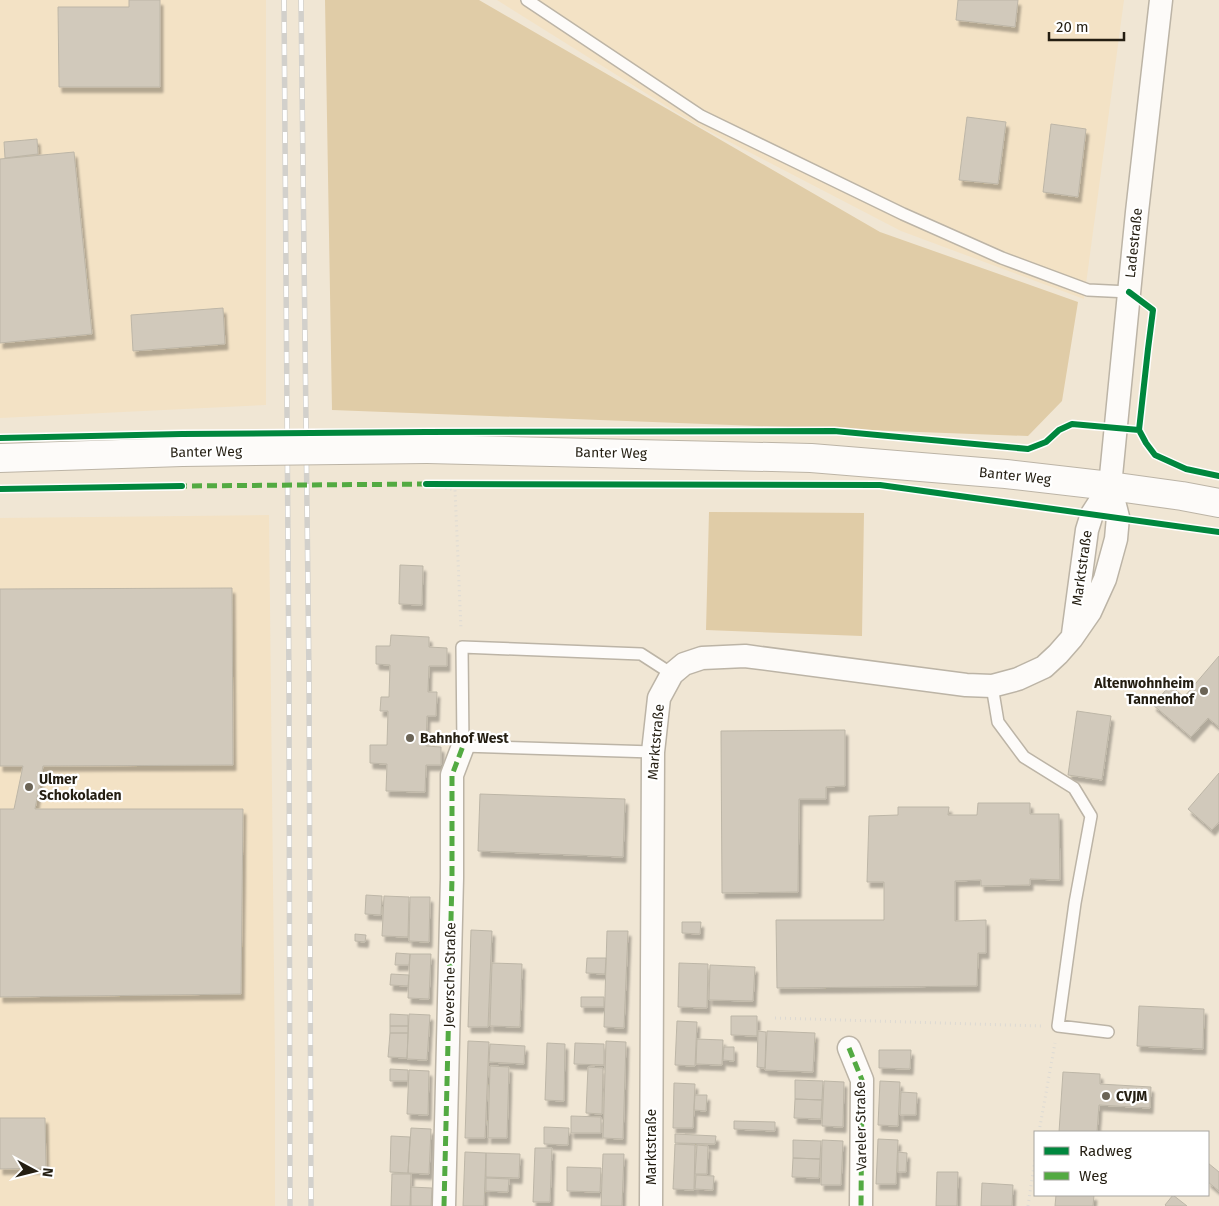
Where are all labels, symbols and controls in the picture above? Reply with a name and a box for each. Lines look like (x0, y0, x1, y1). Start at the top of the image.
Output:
scale bar (1049, 10, 1124, 42)
text: 20 m (1056, 18, 1089, 36)
street label: Ladestraße (1122, 207, 1146, 279)
street label: Banter Weg (170, 443, 243, 461)
street label: Banter Weg (575, 444, 648, 462)
street label: Banter Weg (978, 464, 1053, 488)
street label: Marktstraße (1068, 529, 1096, 607)
place label: Altenwohnheim Tannenhof (1093, 675, 1196, 708)
marker: Altenwohnheim Tannenhof (1198, 685, 1210, 697)
street label: Marktstraße (644, 703, 668, 781)
place label: Bahnhof West (420, 730, 509, 747)
marker: Bahnhof West (404, 732, 416, 744)
place label: Ulmer Schokoladen (39, 771, 122, 804)
marker: Ulmer Schokoladen (23, 781, 35, 793)
street label: Jeversche Straße (441, 922, 459, 1028)
street label: Vareler Straße (852, 1081, 870, 1171)
place label: CVJM (1116, 1088, 1147, 1105)
marker: CVJM (1100, 1090, 1112, 1102)
street label: Marktstraße (643, 1109, 660, 1185)
legend (1034, 1131, 1209, 1196)
text: Radweg (1079, 1142, 1132, 1160)
north arrow (10, 1146, 60, 1196)
text: N (38, 1167, 56, 1178)
text: Weg (1079, 1167, 1107, 1185)

